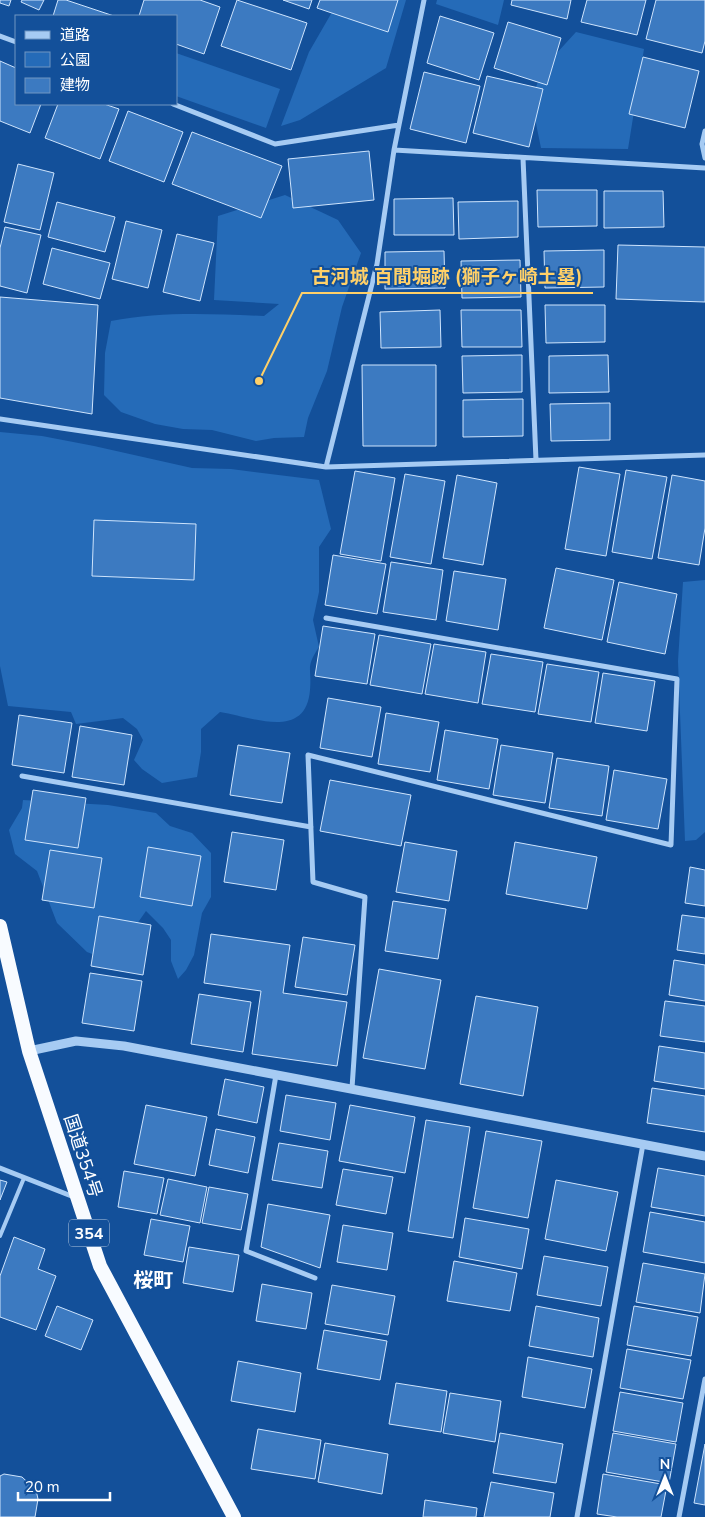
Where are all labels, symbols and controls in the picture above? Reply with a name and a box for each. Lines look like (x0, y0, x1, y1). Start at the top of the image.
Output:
legend (15, 15, 178, 105)
text: 道路 (60, 25, 90, 45)
text: 公園 (60, 50, 90, 70)
text: 建物 (60, 75, 90, 95)
callout: 古河城 百間堀跡 (獅子ヶ崎土塁) (302, 259, 593, 293)
text: 古河城 百間堀跡 (獅子ヶ崎土塁) (312, 264, 582, 290)
street label: 国道354号 (58, 1111, 108, 1201)
road number: 354 (69, 1220, 109, 1246)
district label: 桜町 (133, 1267, 173, 1294)
north arrow (640, 1452, 690, 1502)
text: N (660, 1455, 670, 1474)
scale bar (18, 1470, 110, 1502)
text: 20 m (25, 1477, 60, 1497)

